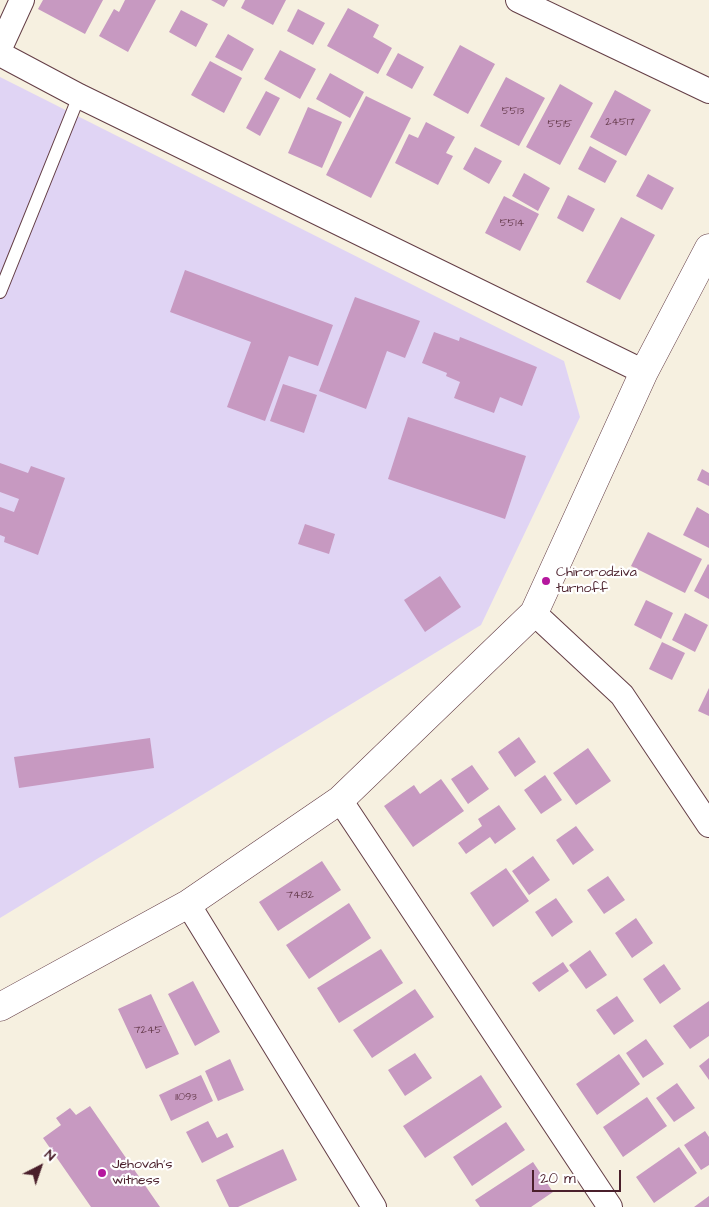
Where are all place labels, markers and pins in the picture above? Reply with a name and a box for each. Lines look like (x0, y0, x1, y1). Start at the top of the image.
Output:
place label: Chirorodziva turnoff (556, 565, 637, 598)
marker: Chirorodziva turnoff (540, 575, 552, 587)
place label: Jehovah's witness (112, 1157, 172, 1190)
marker: Jehovah's witness (96, 1167, 108, 1179)

